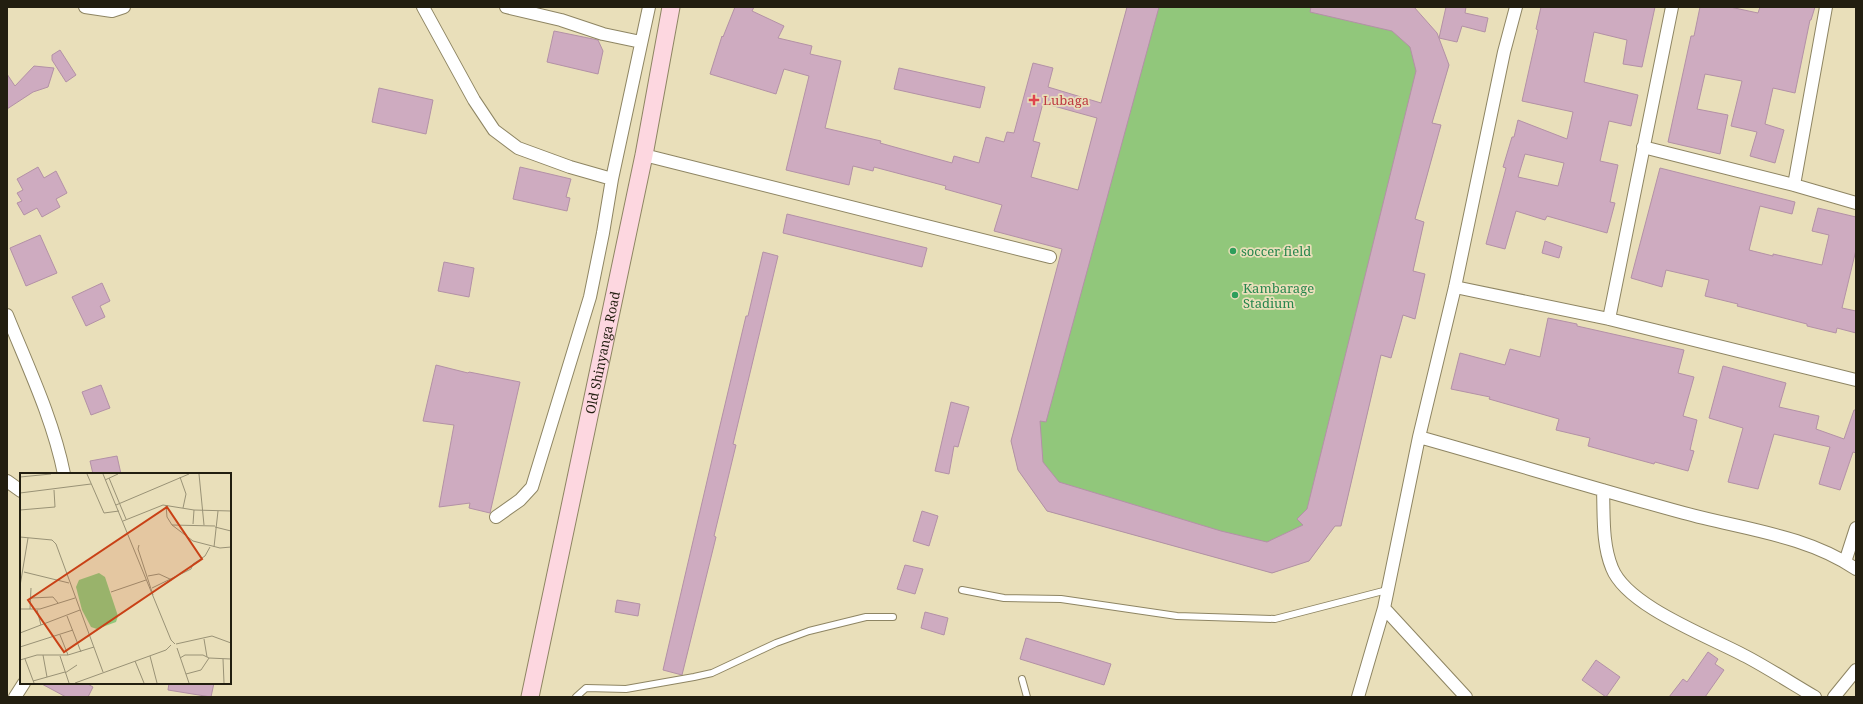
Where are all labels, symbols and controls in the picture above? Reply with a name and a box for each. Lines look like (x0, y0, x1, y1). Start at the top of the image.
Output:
place label: Lubaga (1043, 91, 1089, 109)
marker: Lubaga (1028, 94, 1040, 106)
place label: soccer field (1241, 242, 1311, 260)
marker: soccer field (1228, 246, 1238, 256)
place label: Kambarage Stadium (1243, 279, 1314, 312)
street label: Old Shinyanga Road (581, 290, 624, 415)
marker: Kambarage Stadium (1230, 290, 1240, 300)
inset map (20, 473, 231, 684)

